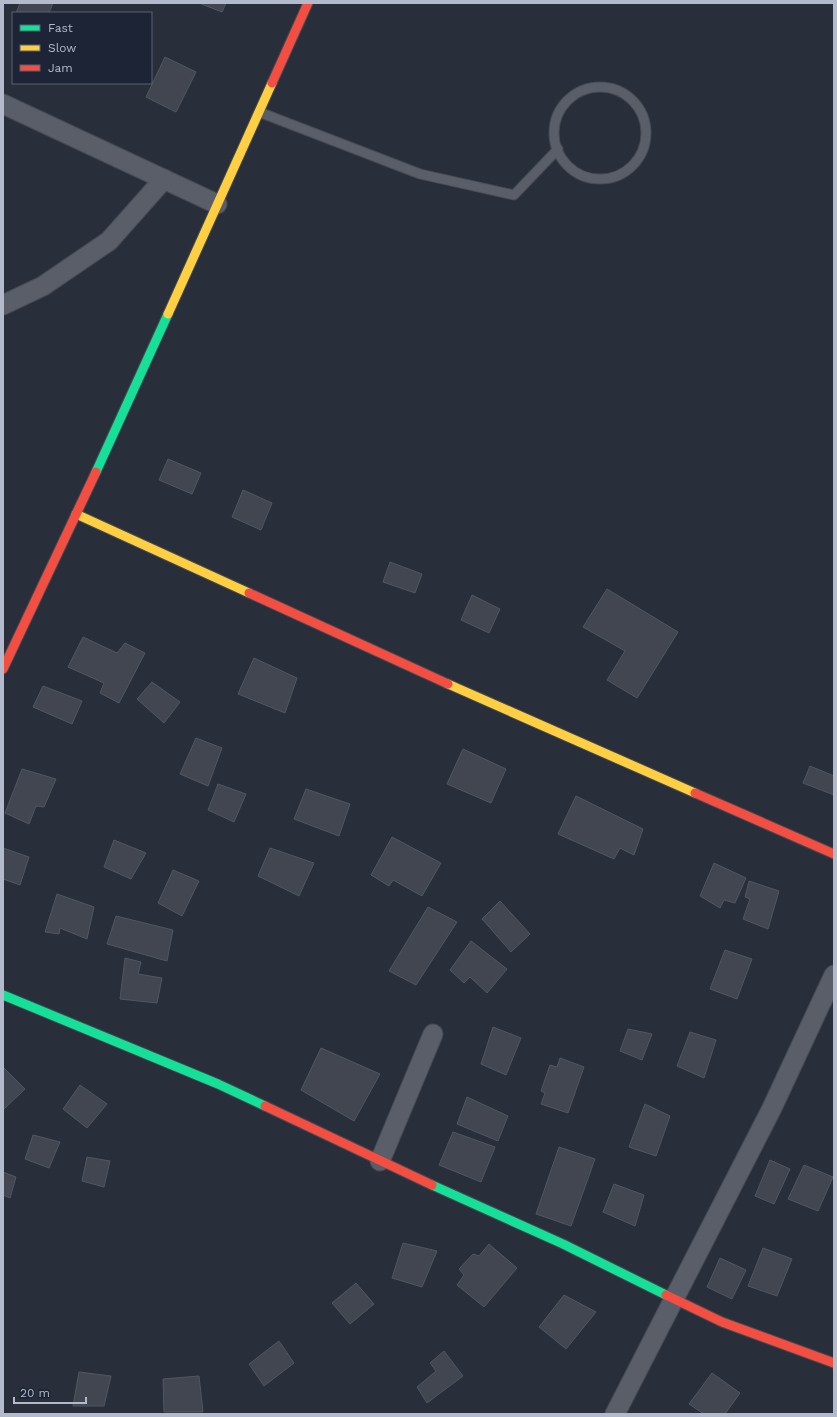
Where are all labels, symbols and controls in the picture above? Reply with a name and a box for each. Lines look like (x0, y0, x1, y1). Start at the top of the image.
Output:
legend (12, 12, 152, 84)
text: Fast (48, 21, 73, 35)
text: Slow (48, 41, 76, 55)
text: Jam (48, 61, 73, 75)
scale bar (14, 1379, 86, 1405)
text: 20 m (20, 1386, 50, 1400)

